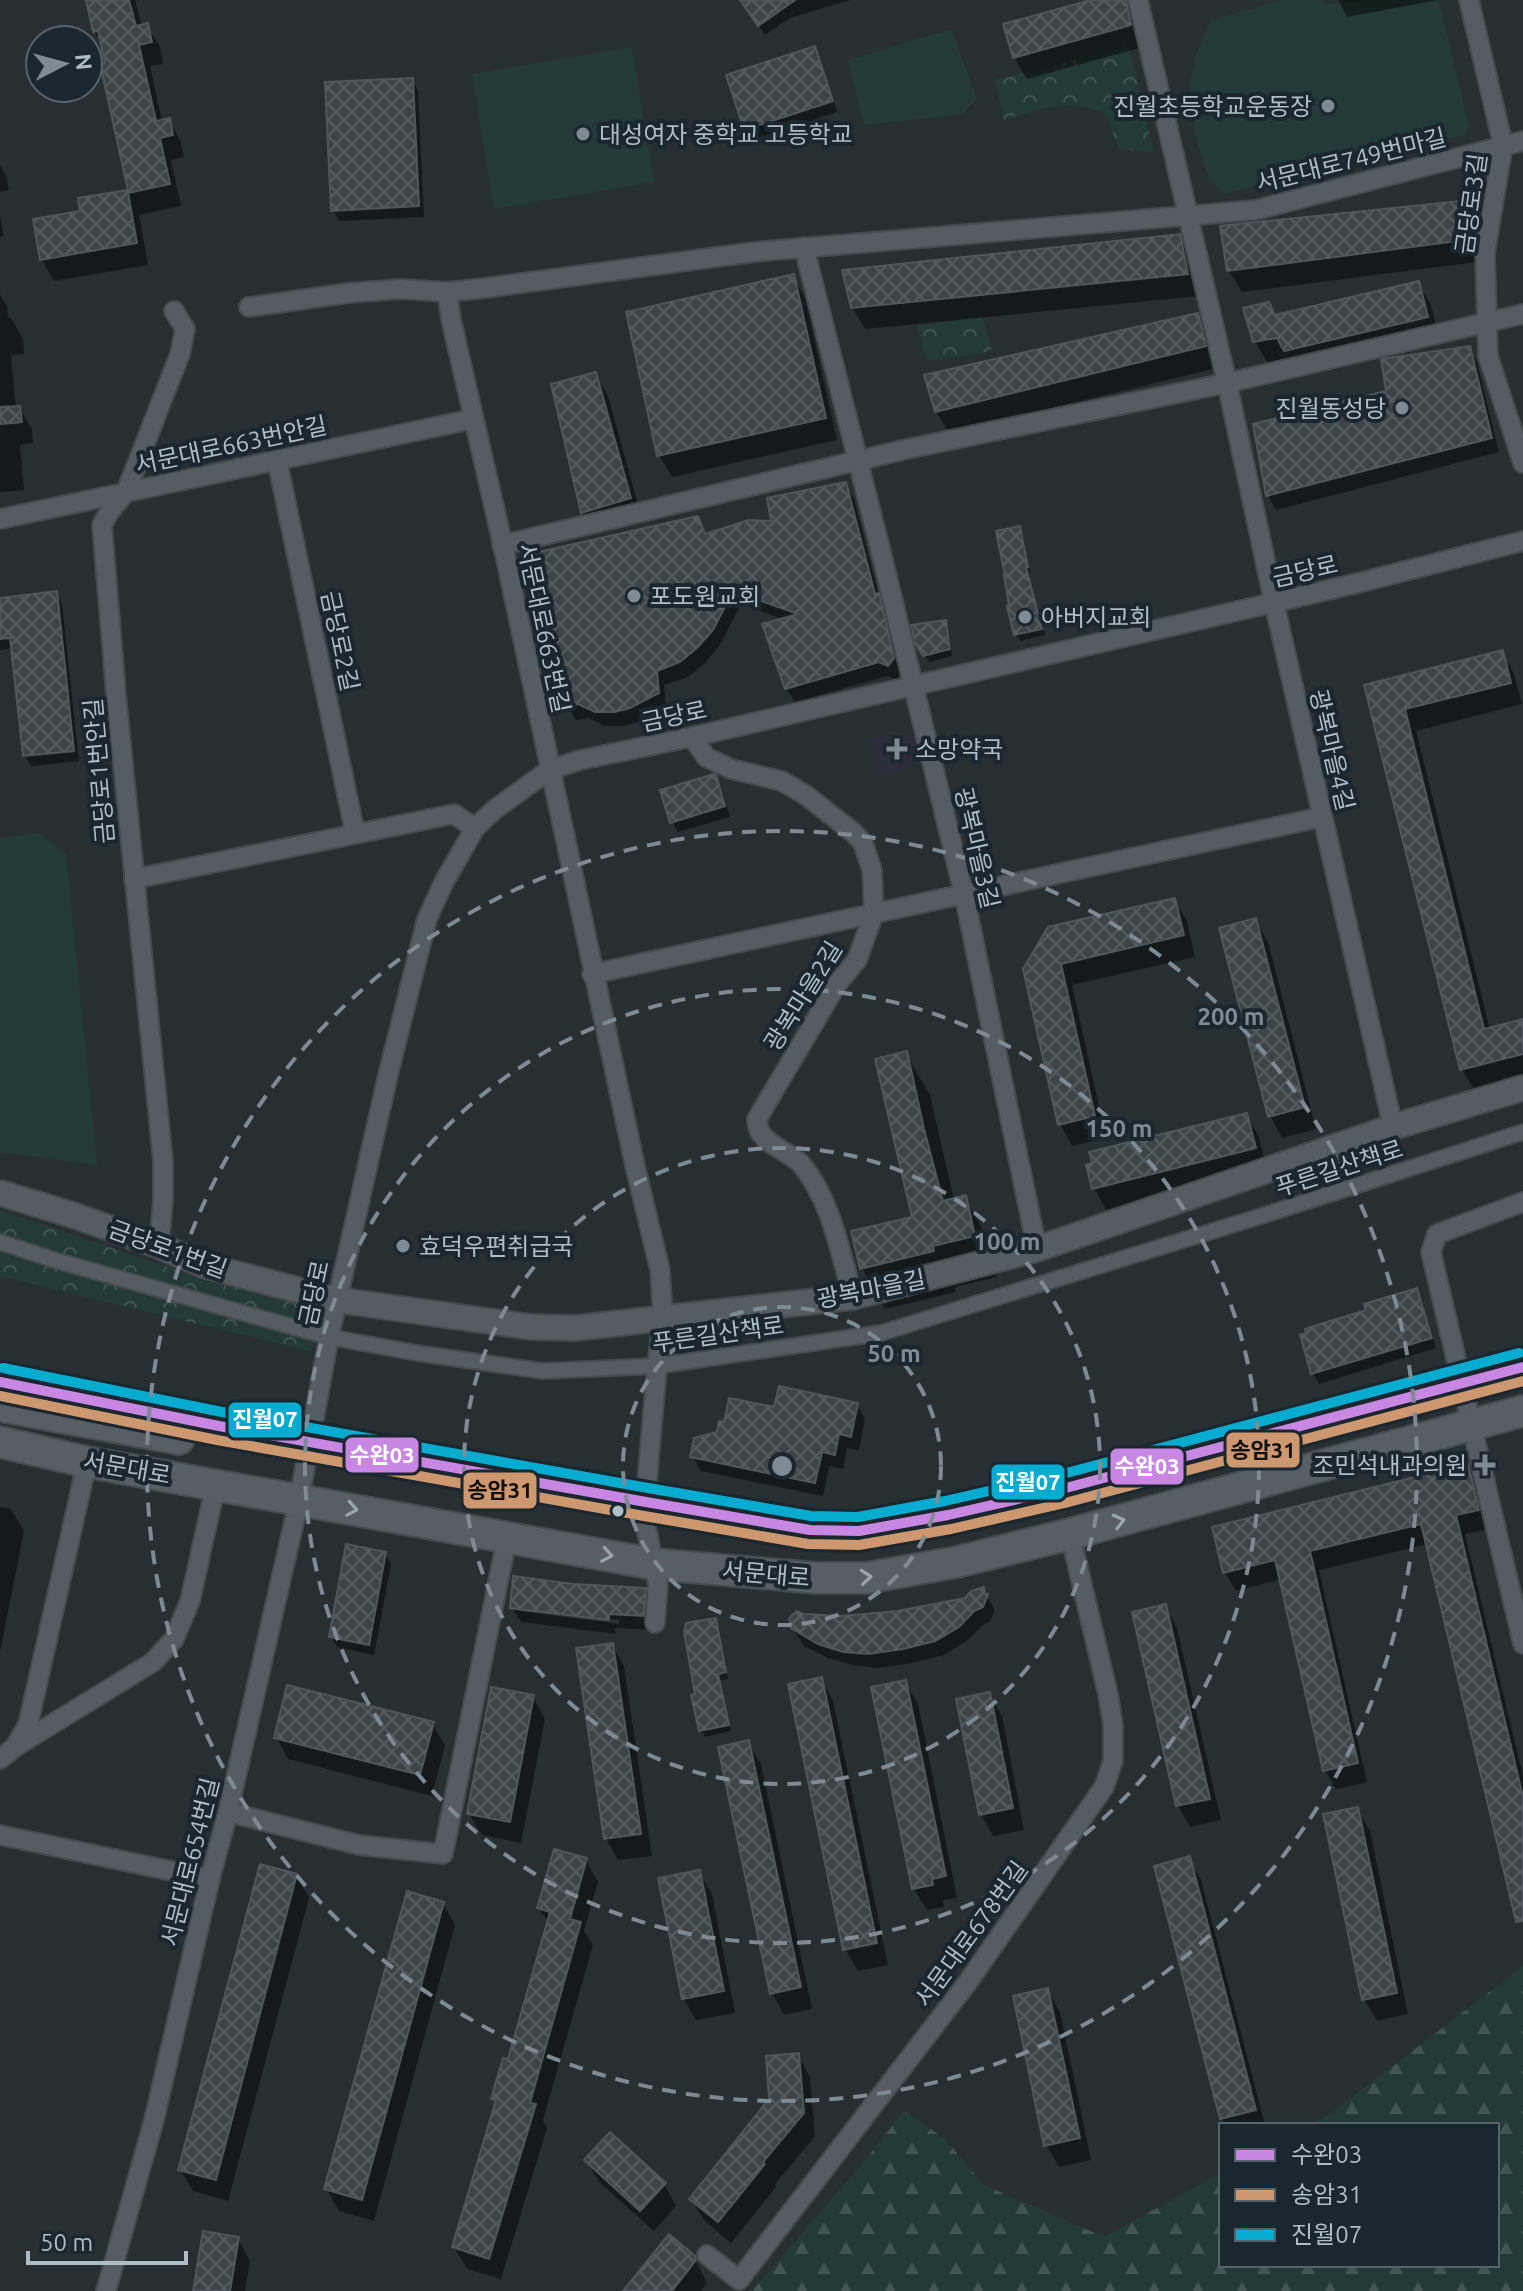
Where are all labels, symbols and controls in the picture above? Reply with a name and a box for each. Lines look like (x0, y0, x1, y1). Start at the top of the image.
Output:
north arrow (24, 24, 104, 104)
text: N (71, 52, 98, 71)
place label: 진월초등학교운동장 (1113, 93, 1312, 120)
marker: 진월초등학교운동장 (1319, 97, 1337, 115)
place label: 대성여자 중학교 고등학교 (599, 121, 853, 148)
street label: 서문대로749번마길 (1253, 123, 1449, 197)
marker: 대성여자 중학교 고등학교 (574, 125, 592, 143)
street label: 금당로3길 (1451, 152, 1491, 256)
place label: 진월동성당 (1276, 395, 1386, 422)
marker: 진월동성당 (1393, 399, 1411, 417)
street label: 서문대로663번안길 (133, 412, 329, 478)
street label: 서문대로663번길 (513, 541, 575, 715)
street label: 금당로 (1270, 550, 1340, 592)
place label: 포도원교회 (650, 583, 760, 610)
marker: 포도원교회 (625, 587, 643, 605)
street label: 금당로2길 (316, 588, 364, 694)
place label: 아버지교회 (1041, 604, 1151, 631)
marker: 아버지교회 (1016, 608, 1034, 626)
street label: 광복마을4길 (1305, 687, 1359, 813)
street label: 금당로 (639, 696, 709, 736)
street label: 금당로1번안길 (79, 697, 119, 845)
place label: 소망약국 (915, 736, 1003, 763)
marker: 소망약국 (886, 738, 908, 760)
street label: 광복마을3길 (950, 785, 1004, 911)
street label: 광복마을2길 (759, 936, 847, 1056)
text: 200 m (1198, 1003, 1264, 1030)
text: 150 m (1086, 1115, 1152, 1142)
street label: 푸른길산책로 (1272, 1135, 1406, 1201)
street label: 금당로1번길 (105, 1215, 231, 1283)
text: 100 m (974, 1228, 1040, 1255)
place label: 효덕우편취급국 (419, 1233, 574, 1260)
marker: 효덕우편취급국 (394, 1237, 412, 1255)
street label: 금당로 (294, 1258, 334, 1328)
street label: 광복마을길 (814, 1265, 928, 1313)
street label: 푸른길산책로 (651, 1311, 785, 1357)
text: 50 m (867, 1340, 921, 1367)
line badge: 진월07 (227, 1401, 303, 1439)
text: 진월07 (232, 1406, 298, 1431)
line badge: 송암31 (1225, 1431, 1301, 1469)
line badge: 수완03 (344, 1436, 420, 1474)
text: 송암31 (1230, 1437, 1296, 1462)
text: 수완03 (349, 1442, 415, 1467)
street label: 서문대로 (81, 1447, 173, 1489)
line badge: 수완03 (1109, 1447, 1185, 1486)
centre of rings (768, 1452, 796, 1480)
place label: 조민석내과의원 (1312, 1452, 1467, 1479)
text: 수완03 (1114, 1453, 1180, 1478)
marker: 조민석내과의원 (1474, 1454, 1496, 1476)
line badge: 진월07 (990, 1463, 1066, 1501)
text: 진월07 (995, 1469, 1061, 1494)
line badge: 송암31 (462, 1471, 538, 1510)
text: 송암31 (467, 1477, 533, 1502)
one-way arrow (345, 1500, 358, 1517)
unlabelled marker (610, 1503, 626, 1519)
one-way arrow (1112, 1513, 1126, 1530)
one-way arrow (601, 1545, 614, 1562)
street label: 서문대로 (721, 1557, 811, 1591)
one-way arrow (860, 1568, 873, 1585)
street label: 서문대로654번길 (156, 1775, 224, 1949)
street label: 서문대로678번길 (909, 1856, 1033, 2012)
legend (1219, 2123, 1499, 2267)
text: 수완03 (1291, 2141, 1362, 2168)
text: 송암31 (1291, 2181, 1362, 2208)
scale bar (28, 2215, 186, 2265)
text: 진월07 (1291, 2221, 1362, 2248)
text: 50 m (40, 2229, 93, 2256)

